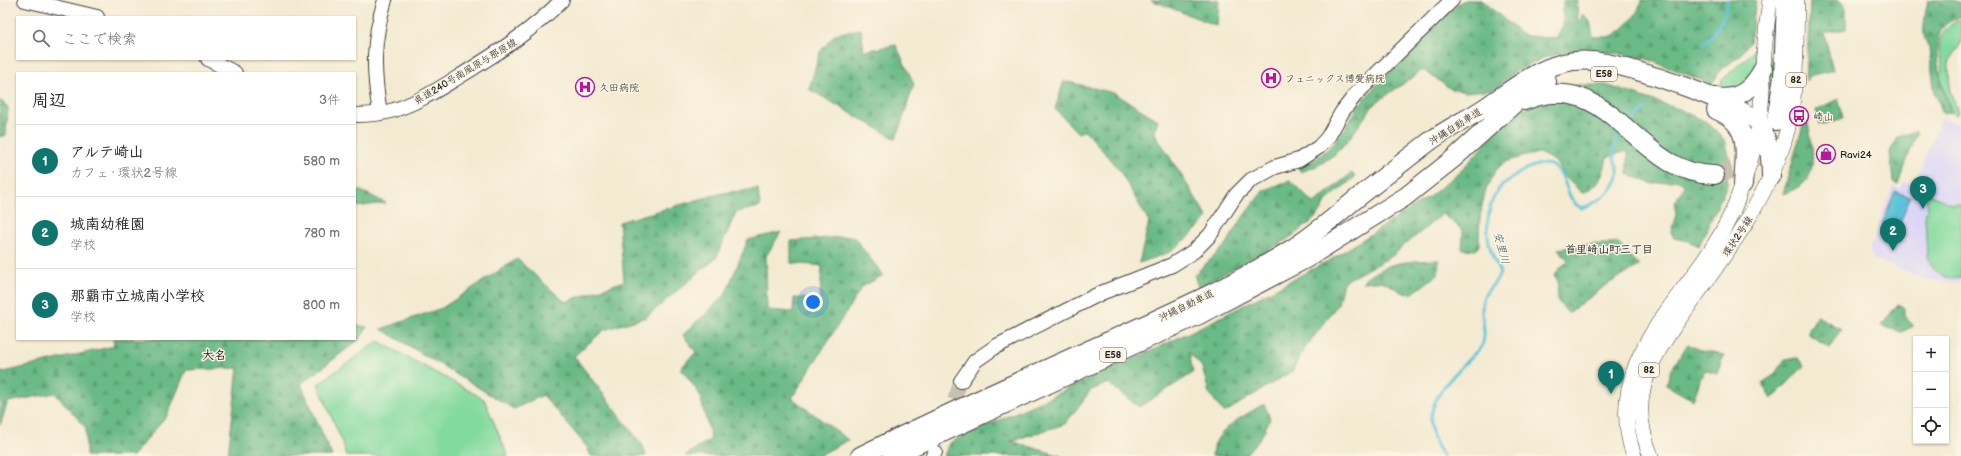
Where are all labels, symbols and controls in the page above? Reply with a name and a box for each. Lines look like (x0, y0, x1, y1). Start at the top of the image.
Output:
search box (16, 16, 356, 60)
icon: search (30, 27, 52, 49)
text: ここで検索 (62, 30, 137, 49)
street label: 県道240号南風原与那原線 (412, 36, 519, 107)
hospital icon: フェニックス博愛病院 (1260, 67, 1282, 89)
road number: E58 (1591, 67, 1617, 81)
place label: フェニックス博愛病院 (1285, 73, 1385, 85)
road number: 82 (1786, 73, 1806, 87)
hospital icon: 久田病院 (574, 76, 596, 98)
place label: 久田病院 (599, 82, 639, 94)
text: 周辺 (32, 91, 66, 111)
text: 3件 (319, 92, 340, 108)
bus stop icon: 崎山 (1788, 105, 1810, 127)
street label: 沖縄自動車道 (1427, 106, 1484, 148)
place label: 崎山 (1813, 111, 1833, 123)
text: アルテ崎山 (70, 143, 144, 162)
shop icon: Ravi24 (1815, 143, 1837, 165)
place label: Ravi24 (1840, 149, 1872, 161)
text: 1 (42, 153, 48, 169)
text: 580 m (303, 153, 340, 169)
text: カフェ · 環状2号線 (70, 165, 177, 181)
pin: 3 (1910, 176, 1936, 209)
street label: 環状2号線 (1720, 214, 1755, 259)
text: 城南幼稚園 (70, 215, 145, 234)
pin: 2 (1880, 218, 1906, 251)
text: 2 (41, 225, 49, 241)
text: 780 m (304, 225, 340, 241)
water label: 安里川 (1491, 231, 1512, 266)
text: 学校 (70, 237, 96, 253)
district label: 首里崎山町三丁目 (1565, 243, 1653, 256)
text: 那覇市立城南小学校 (70, 287, 205, 306)
street label: 沖縄自動車道 (1157, 287, 1216, 324)
your location (803, 292, 823, 312)
text: 3 (41, 297, 49, 313)
text: 800 m (303, 297, 340, 313)
text: 学校 (70, 309, 96, 325)
map controls (1913, 336, 1949, 444)
button: + (1913, 336, 1949, 372)
district label: 大名 (202, 348, 226, 363)
road number: E58 (1100, 348, 1126, 362)
pin: 1 (1598, 361, 1624, 394)
road number: 82 (1639, 363, 1659, 377)
button: − (1913, 372, 1949, 408)
button: locate (1913, 408, 1949, 444)

